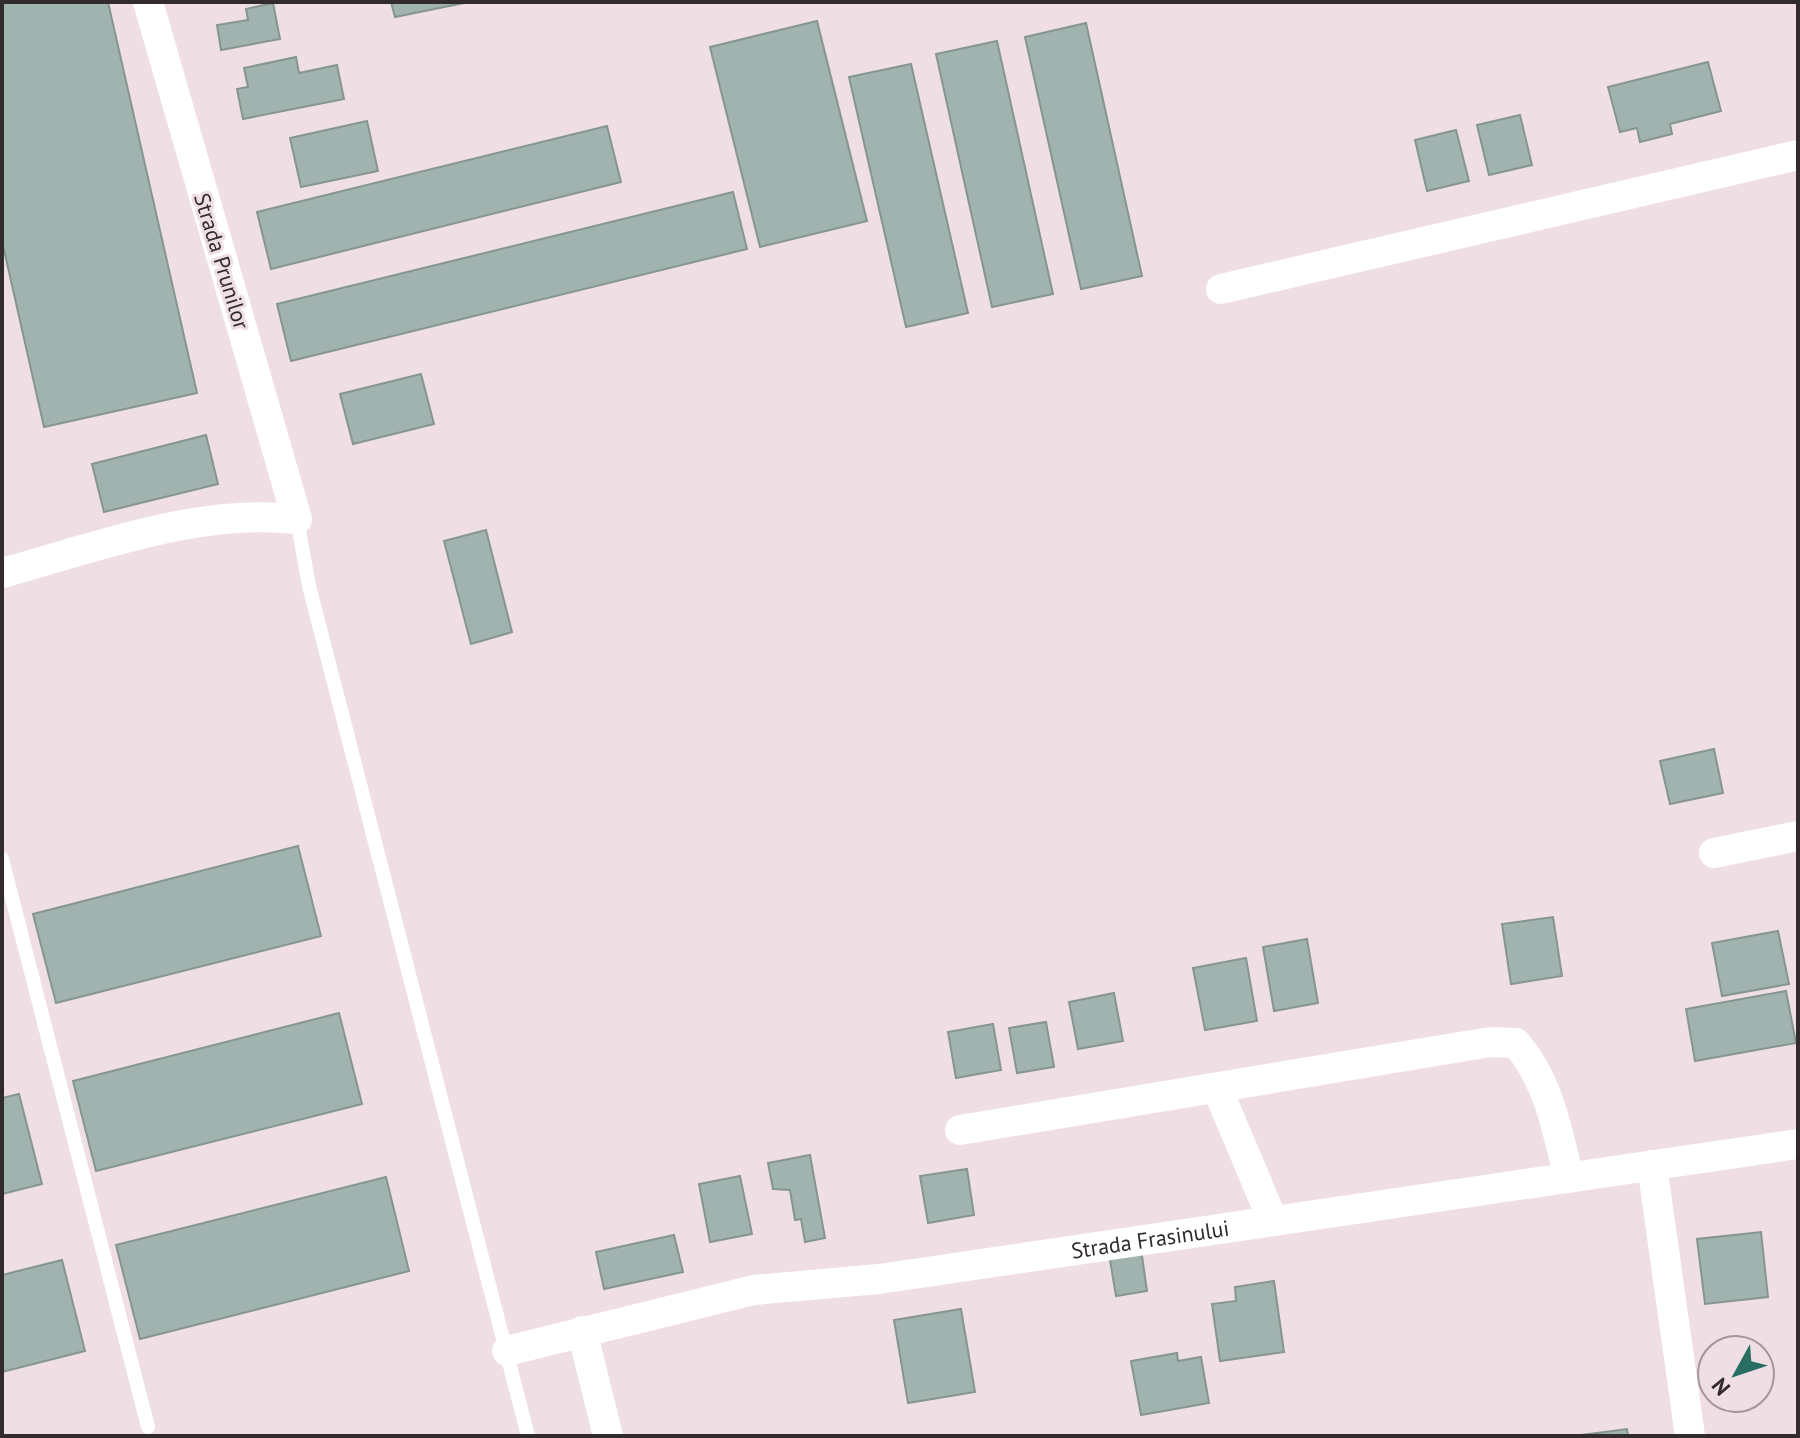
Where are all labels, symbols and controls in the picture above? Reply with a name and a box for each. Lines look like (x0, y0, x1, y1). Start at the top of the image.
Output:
street label: Strada Prunilor (188, 190, 256, 333)
street label: Strada Frasinului (1069, 1214, 1231, 1265)
north arrow (1696, 1334, 1776, 1414)
text: N (1705, 1372, 1736, 1401)

